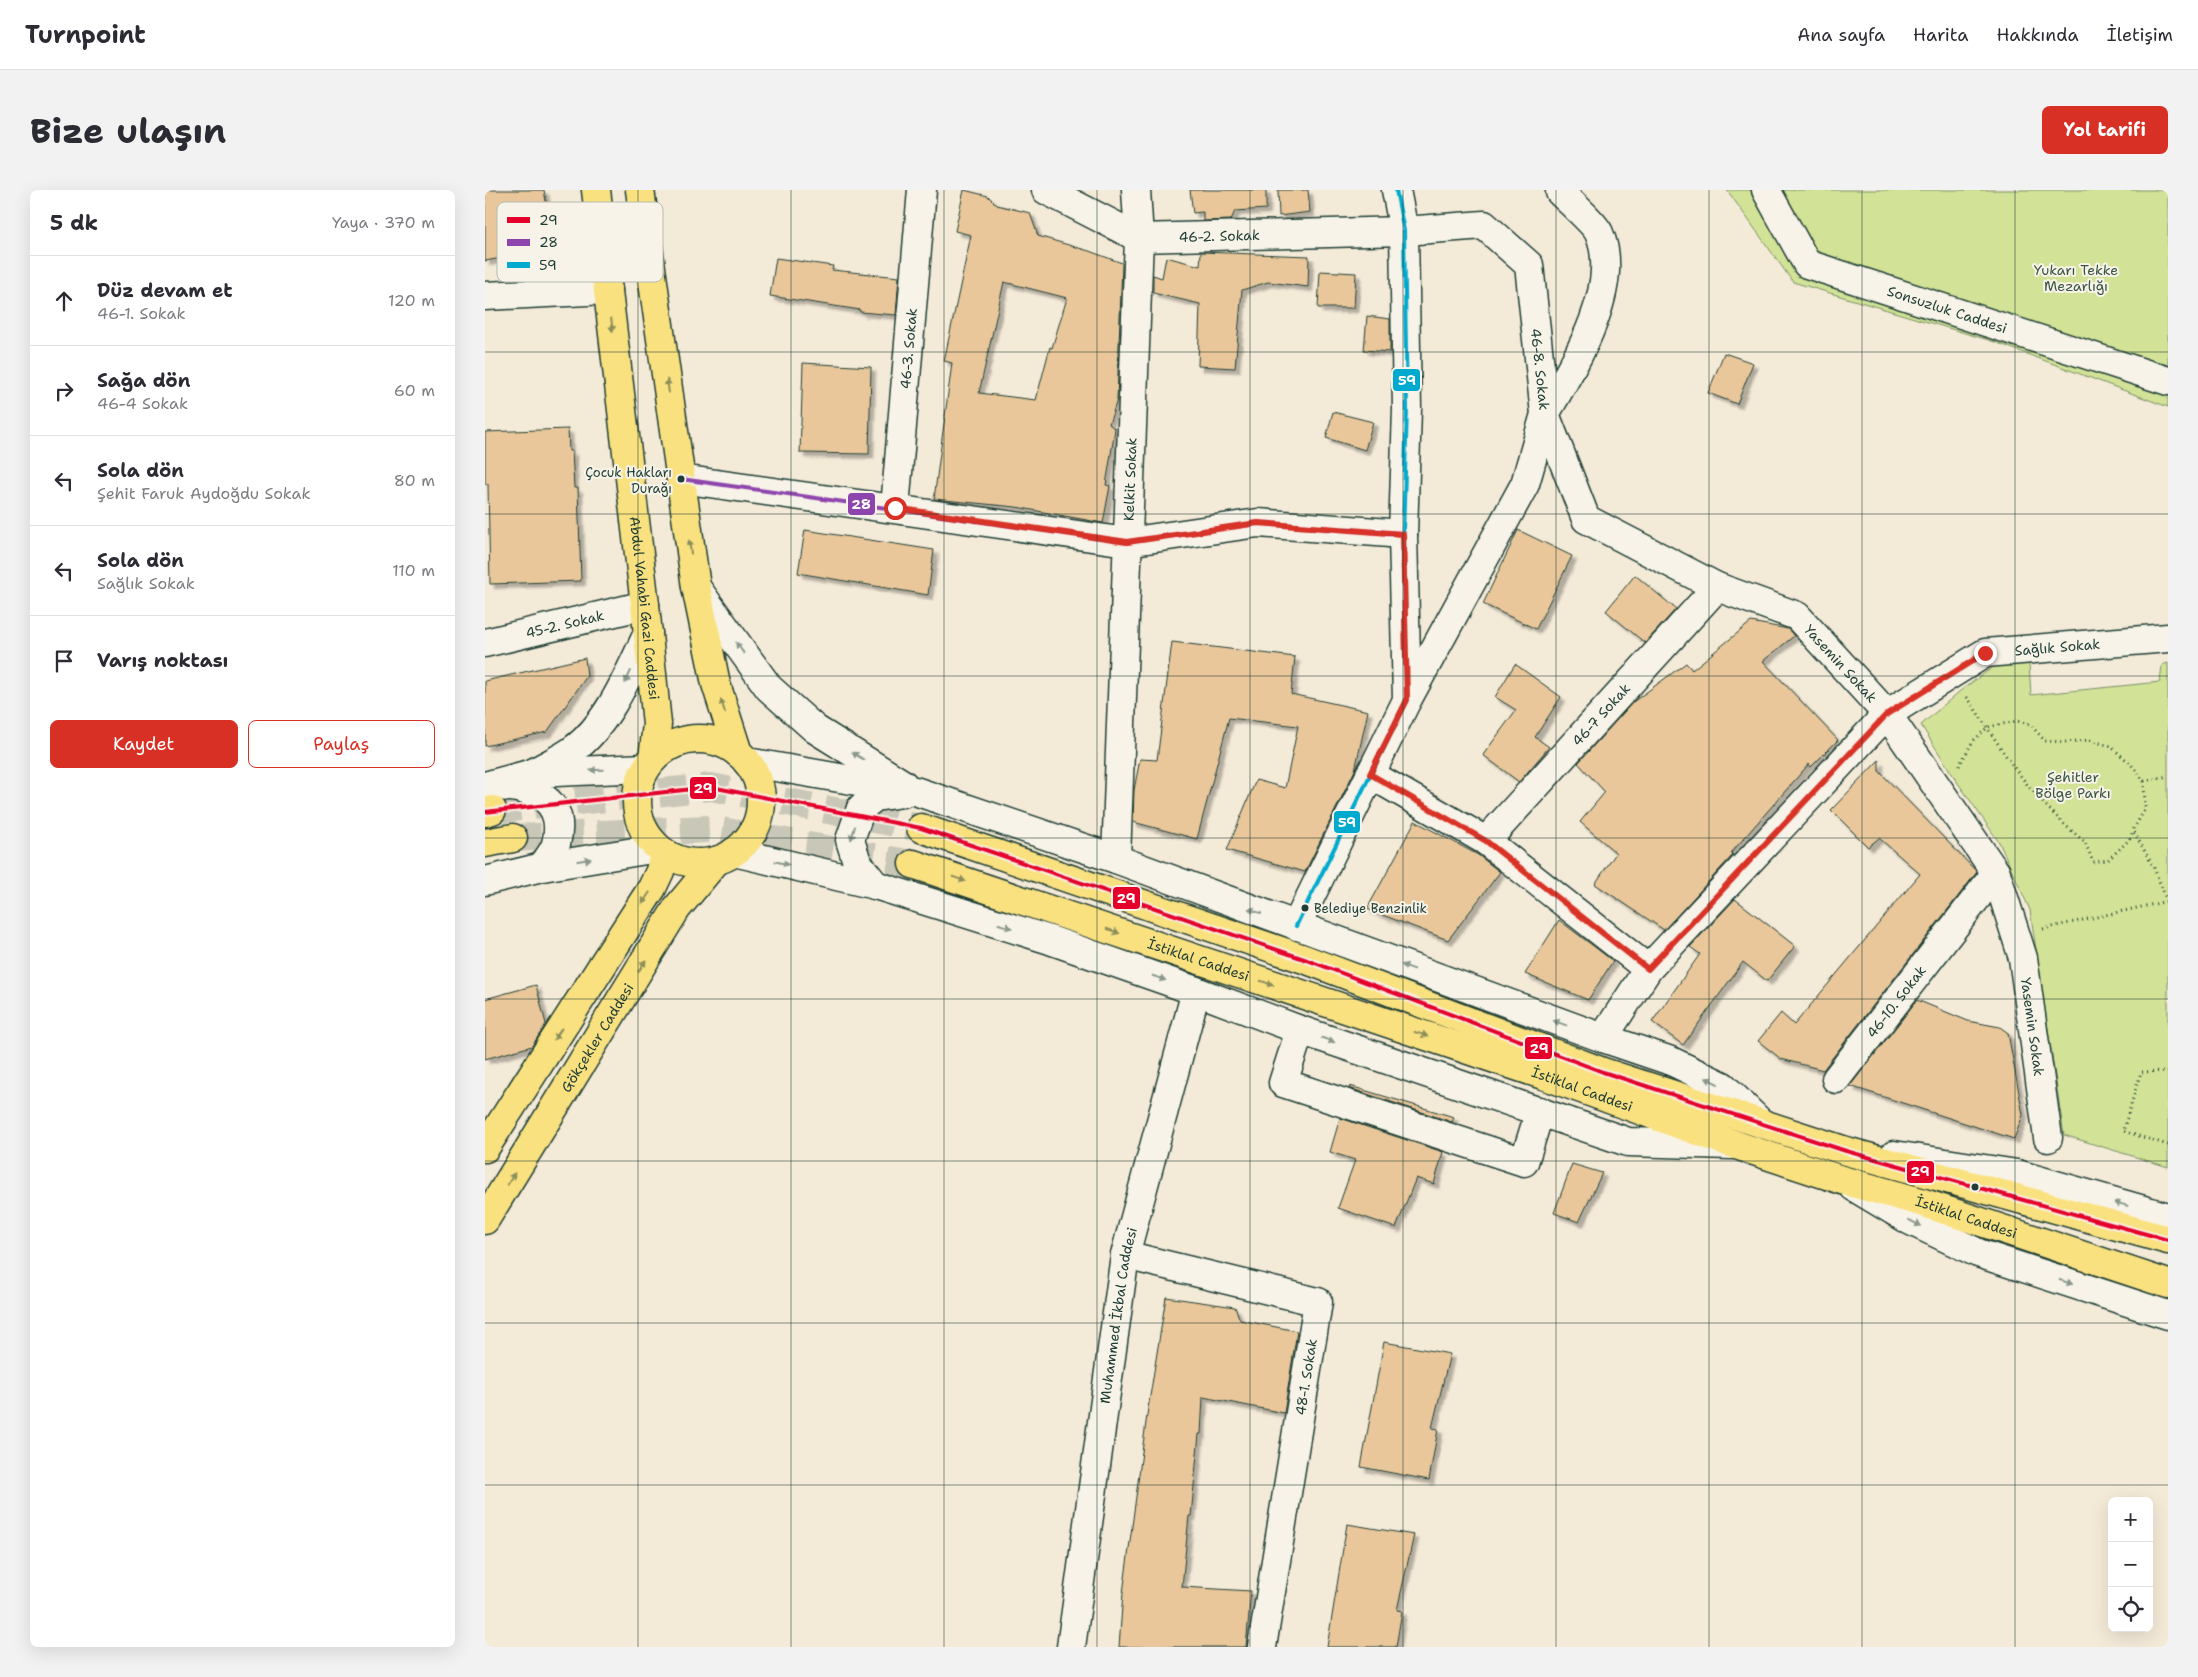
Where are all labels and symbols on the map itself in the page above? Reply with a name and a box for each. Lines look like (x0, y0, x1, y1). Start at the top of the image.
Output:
legend (497, 202, 663, 282)
text: 29 (539, 211, 558, 229)
street label: 46-2. Sokak (1178, 226, 1260, 246)
text: 28 (539, 233, 558, 251)
text: 59 (539, 256, 557, 274)
park label: Yukarı Tekke Mezarlığı (2034, 261, 2118, 295)
street label: Sonsuzluk Caddesi (1885, 282, 2009, 337)
street label: 46-3. Sokak (896, 307, 921, 390)
one-way arrow (609, 318, 617, 334)
street label: 46-8. Sokak (1527, 327, 1554, 411)
line badge: 59 (1392, 368, 1421, 392)
text: 59 (1398, 371, 1416, 389)
one-way arrow (664, 378, 672, 394)
street label: Kelkit Sokak (1120, 437, 1141, 521)
place label: Çocuk Hakları Durağı (585, 464, 672, 497)
marker: Çocuk Hakları Durağı (676, 474, 686, 484)
line badge: 28 (847, 492, 876, 516)
text: 28 (851, 495, 871, 513)
route start (884, 497, 907, 520)
street label: Abdul Vahabi Gazi Caddesi (626, 515, 664, 701)
one-way arrow (686, 539, 694, 555)
street label: 45-2. Sokak (524, 606, 606, 642)
street label: Yasemin Sokak (1800, 621, 1881, 706)
street label: Sağlık Sokak (2014, 635, 2101, 660)
one-way arrow (735, 641, 745, 655)
route end (1974, 642, 1997, 665)
one-way arrow (623, 670, 631, 684)
street label: 46-7 Sokak (1568, 679, 1634, 750)
one-way arrow (719, 698, 727, 713)
one-way arrow (852, 752, 865, 761)
one-way arrow (588, 766, 604, 774)
park label: Şehitler Bölge Parkı (2035, 768, 2111, 802)
line badge: 29 (689, 776, 717, 800)
text: 29 (693, 779, 713, 797)
line badge: 59 (1333, 810, 1361, 834)
text: 59 (1338, 813, 1356, 831)
one-way arrow (848, 825, 856, 840)
one-way arrow (576, 856, 592, 864)
one-way arrow (774, 859, 789, 867)
one-way arrow (952, 876, 967, 884)
line badge: 29 (1112, 886, 1141, 910)
text: 29 (1116, 889, 1136, 907)
one-way arrow (641, 891, 651, 904)
place label: Belediye Benzinlik (1314, 900, 1427, 917)
marker: Belediye Benzinlik (1300, 903, 1310, 913)
one-way arrow (1247, 907, 1262, 915)
one-way arrow (998, 923, 1013, 931)
one-way arrow (1106, 927, 1121, 935)
street label: İstiklal Caddesi (1145, 934, 1252, 985)
one-way arrow (637, 959, 646, 972)
street label: 46-10. Sokak (1862, 962, 1930, 1041)
one-way arrow (1400, 963, 1415, 970)
one-way arrow (1152, 975, 1167, 982)
street label: Yasemin Sokak (2017, 976, 2048, 1077)
one-way arrow (1260, 979, 1275, 987)
street label: Gökçekler Caddesi (557, 980, 638, 1096)
one-way arrow (1553, 1019, 1568, 1026)
one-way arrow (553, 1028, 563, 1041)
one-way arrow (1414, 1030, 1429, 1038)
line badge: 29 (1524, 1036, 1553, 1060)
one-way arrow (1321, 1037, 1336, 1044)
text: 29 (1529, 1039, 1549, 1057)
street label: İstiklal Caddesi (1529, 1063, 1635, 1116)
one-way arrow (1705, 1077, 1719, 1085)
line badge: 29 (1906, 1160, 1935, 1184)
text: 29 (1910, 1162, 1930, 1180)
one-way arrow (506, 1172, 515, 1185)
unlabelled marker (1970, 1182, 1980, 1192)
street label: İstiklal Caddesi (1913, 1192, 2020, 1242)
one-way arrow (2114, 1199, 2129, 1207)
one-way arrow (1907, 1219, 1922, 1227)
street label: Muhammed İkbal Caddesi (1096, 1225, 1141, 1405)
one-way arrow (2058, 1278, 2073, 1286)
street label: 48-1. Sokak (1291, 1337, 1321, 1417)

